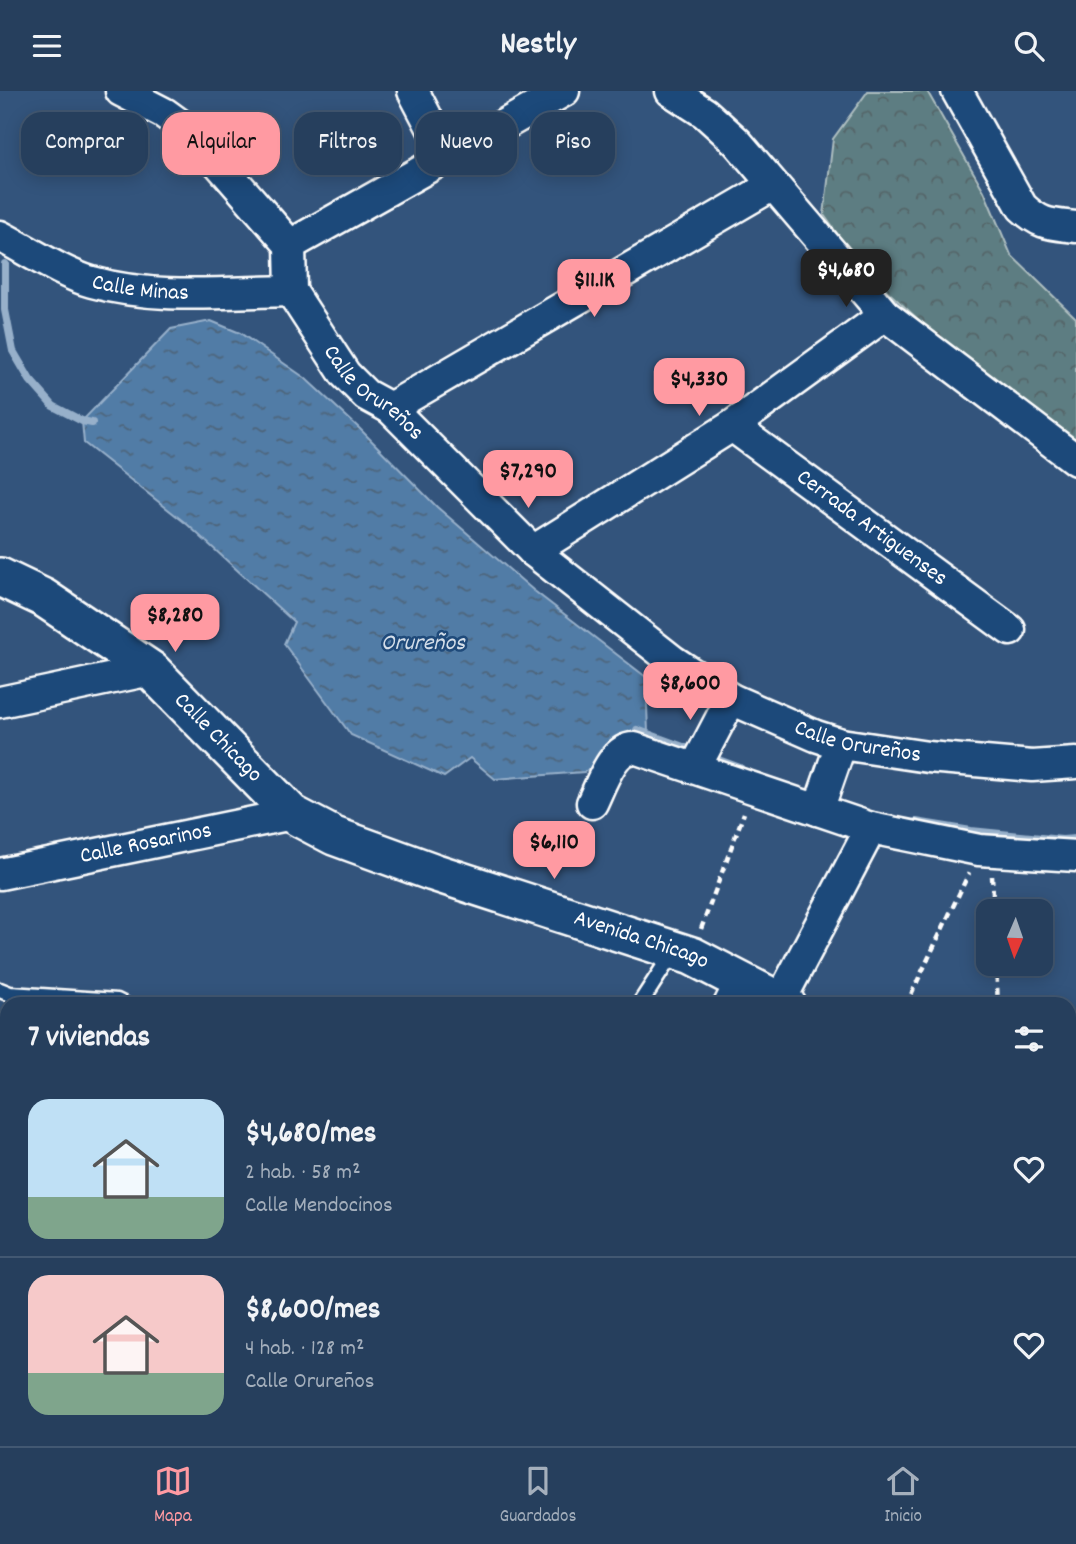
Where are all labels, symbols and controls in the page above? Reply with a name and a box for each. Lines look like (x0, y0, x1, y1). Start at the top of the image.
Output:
text: Nestly (500, 23, 576, 69)
icon: menu (28, 27, 66, 65)
icon: search (1010, 27, 1048, 65)
chip: Comprar (21, 112, 148, 175)
chip: Alquilar (162, 112, 280, 175)
chip: Filtros (294, 112, 402, 175)
chip: Nuevo (416, 112, 517, 175)
chip: Piso (531, 112, 615, 175)
pin: $4,680 (789, 249, 903, 309)
text: $4,680 (817, 255, 875, 288)
pin: $11.1K (537, 259, 651, 319)
text: $11.1K (573, 265, 615, 298)
street label: Calle Minas (88, 266, 189, 310)
street label: Calle Orureños (314, 339, 431, 449)
pin: $4,330 (642, 359, 756, 418)
text: $4,330 (670, 364, 728, 397)
pin: $7,290 (471, 451, 585, 510)
text: $7,290 (499, 456, 557, 489)
street label: Cerrada Artiguenses (789, 462, 954, 595)
pin: $8,280 (118, 595, 232, 654)
text: $8,280 (146, 600, 204, 633)
water label: Orureños (381, 627, 466, 661)
pin: $8,600 (633, 663, 747, 722)
text: $8,600 (659, 668, 721, 701)
street label: Calle Chicago (166, 685, 270, 791)
street label: Calle Orureños (789, 712, 923, 772)
street label: Calle Rosarinos (77, 814, 215, 874)
pin: $6,110 (497, 821, 611, 881)
text: $6,110 (529, 827, 579, 860)
north arrow (976, 899, 1054, 977)
map controls (976, 899, 1053, 976)
street label: Avenida Chicago (569, 902, 715, 978)
text: 7 viviendas (28, 1018, 150, 1061)
icon: filters (1010, 1020, 1048, 1058)
text: $4,680/mes (245, 1114, 376, 1157)
icon: home (84, 1127, 168, 1211)
icon: heart (1010, 1150, 1048, 1188)
text: 2 hab. · 58 m² (245, 1157, 361, 1190)
text: Calle Mendocinos (245, 1190, 393, 1223)
text: $8,600/mes (245, 1290, 380, 1333)
icon: home (84, 1303, 168, 1387)
icon: heart (1010, 1326, 1048, 1364)
text: 4 hab. · 128 m² (245, 1333, 364, 1366)
text: Calle Orureños (245, 1366, 374, 1399)
tab: Mapa (154, 1462, 192, 1531)
tab: Guardados (500, 1462, 576, 1531)
tab: Inicio (884, 1462, 922, 1531)

